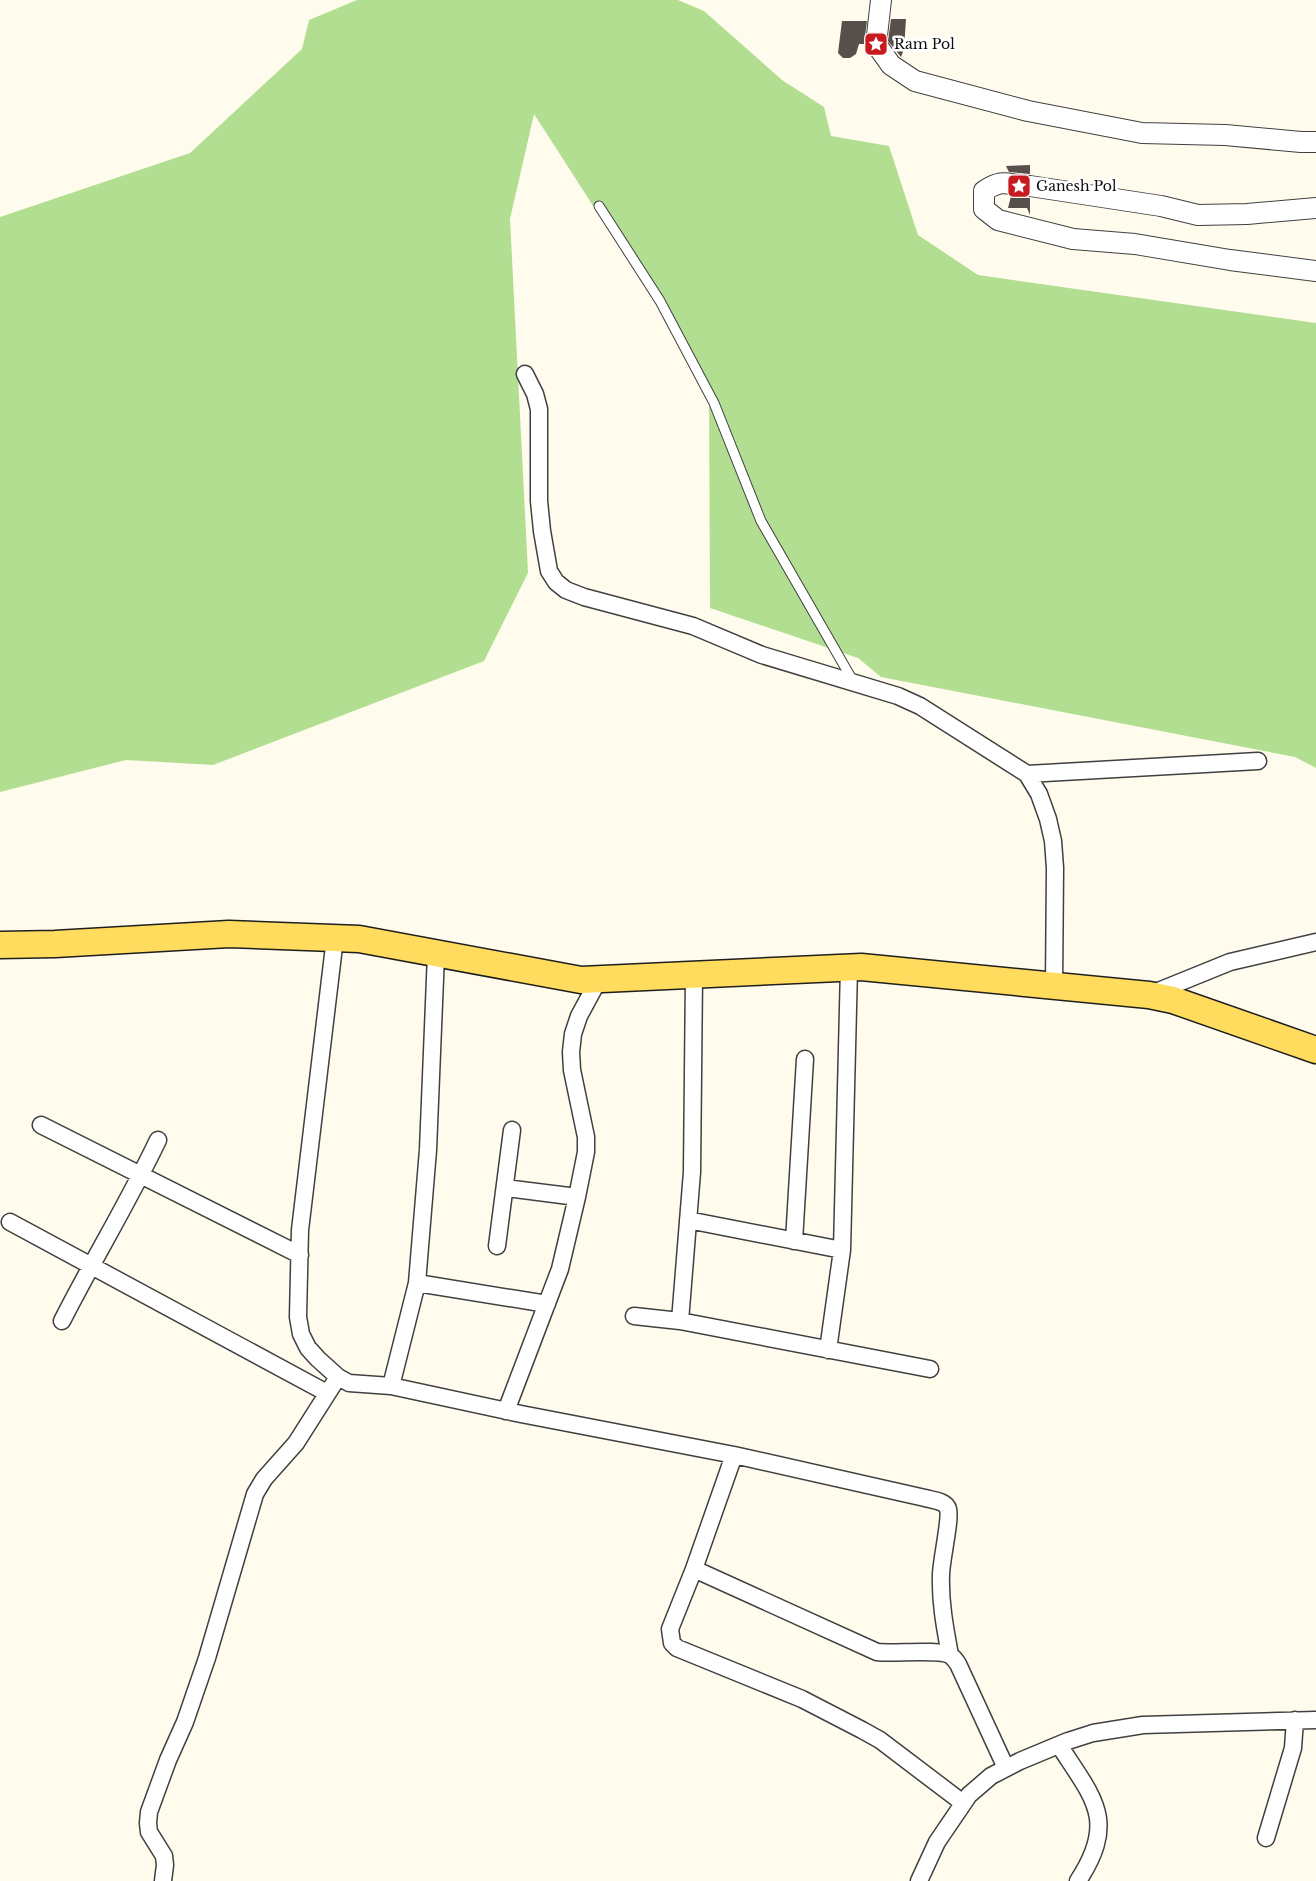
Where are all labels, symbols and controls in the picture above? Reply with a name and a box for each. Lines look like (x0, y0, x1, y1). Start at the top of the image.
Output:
place icon: Ram Pol (863, 31, 889, 57)
place label: Ram Pol (894, 35, 955, 53)
place icon: Ganesh Pol (1006, 173, 1032, 199)
place label: Ganesh Pol (1036, 177, 1117, 195)

